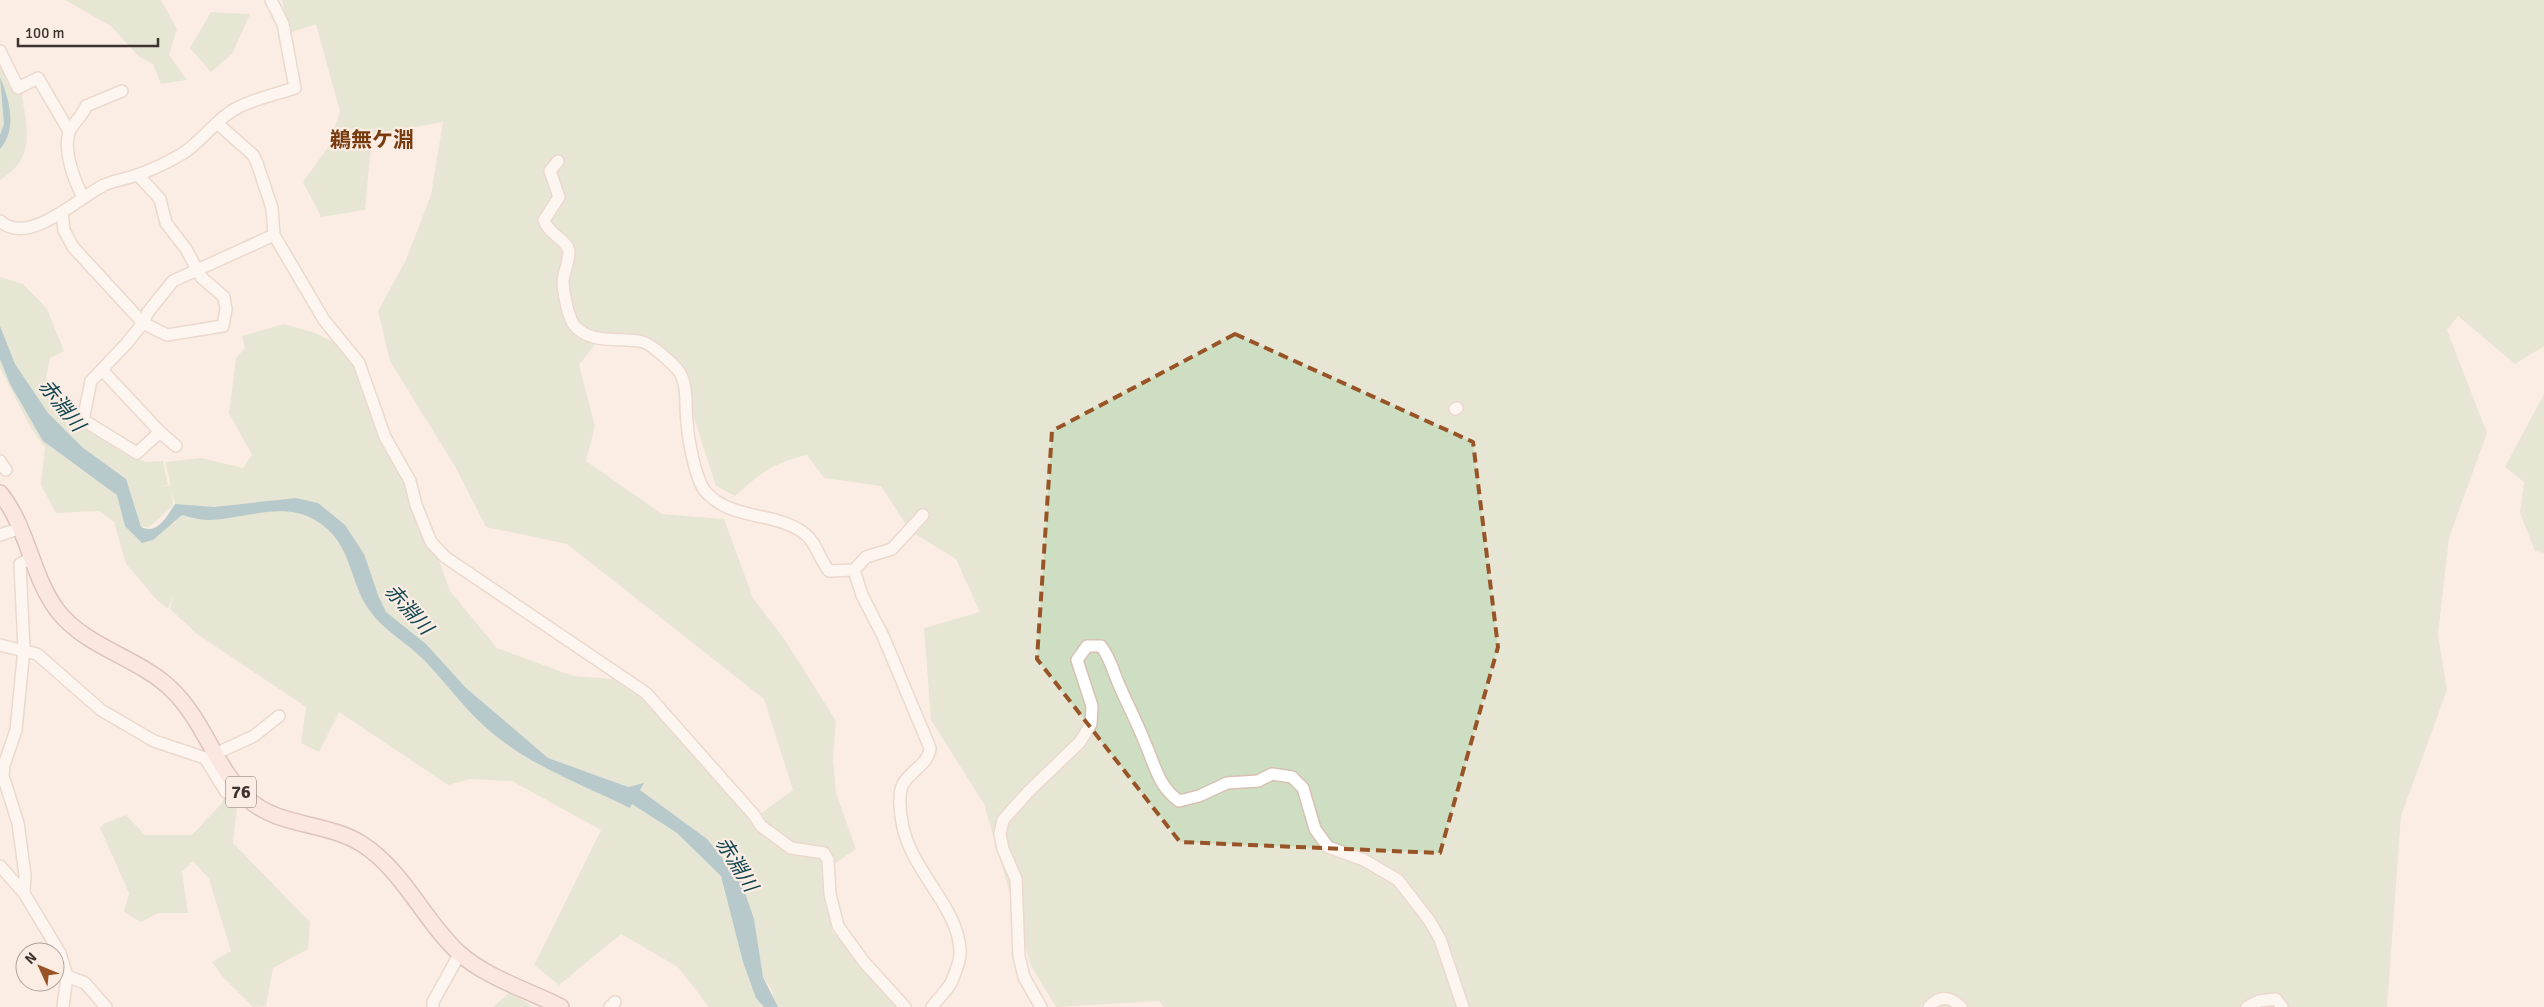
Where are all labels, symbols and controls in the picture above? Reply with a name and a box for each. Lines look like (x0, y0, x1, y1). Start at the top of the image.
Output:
scale bar (18, 15, 158, 47)
text: 100 m (25, 24, 65, 42)
district label: 鵜無ケ淵 (330, 127, 414, 153)
water label: 赤淵川 (33, 374, 91, 438)
water label: 赤淵川 (379, 579, 439, 641)
road number: 76 (226, 776, 256, 808)
water label: 赤淵川 (710, 832, 764, 898)
north arrow (15, 942, 65, 992)
text: N (22, 949, 41, 968)

